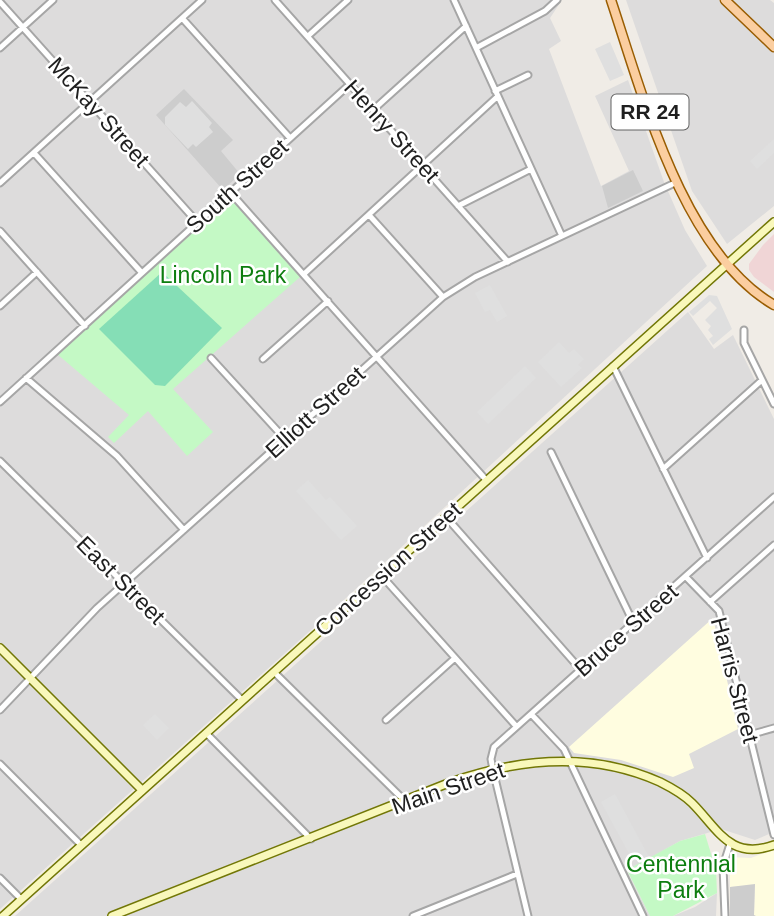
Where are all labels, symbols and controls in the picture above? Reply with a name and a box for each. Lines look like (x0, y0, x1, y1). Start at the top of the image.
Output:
street label: McKay Street (43, 52, 155, 172)
street label: Henry Street (339, 74, 445, 188)
road number: RR 24 (612, 94, 688, 130)
street label: South Street (181, 133, 294, 238)
park label: Lincoln Park (160, 262, 287, 288)
street label: Elliott Street (260, 360, 370, 463)
street label: Concession Street (309, 496, 467, 642)
street label: East Street (72, 531, 171, 630)
street label: Bruce Street (569, 578, 683, 682)
street label: Harris Street (706, 614, 764, 746)
street label: Main Street (388, 756, 508, 819)
park label: Centennial Park (626, 851, 736, 903)

